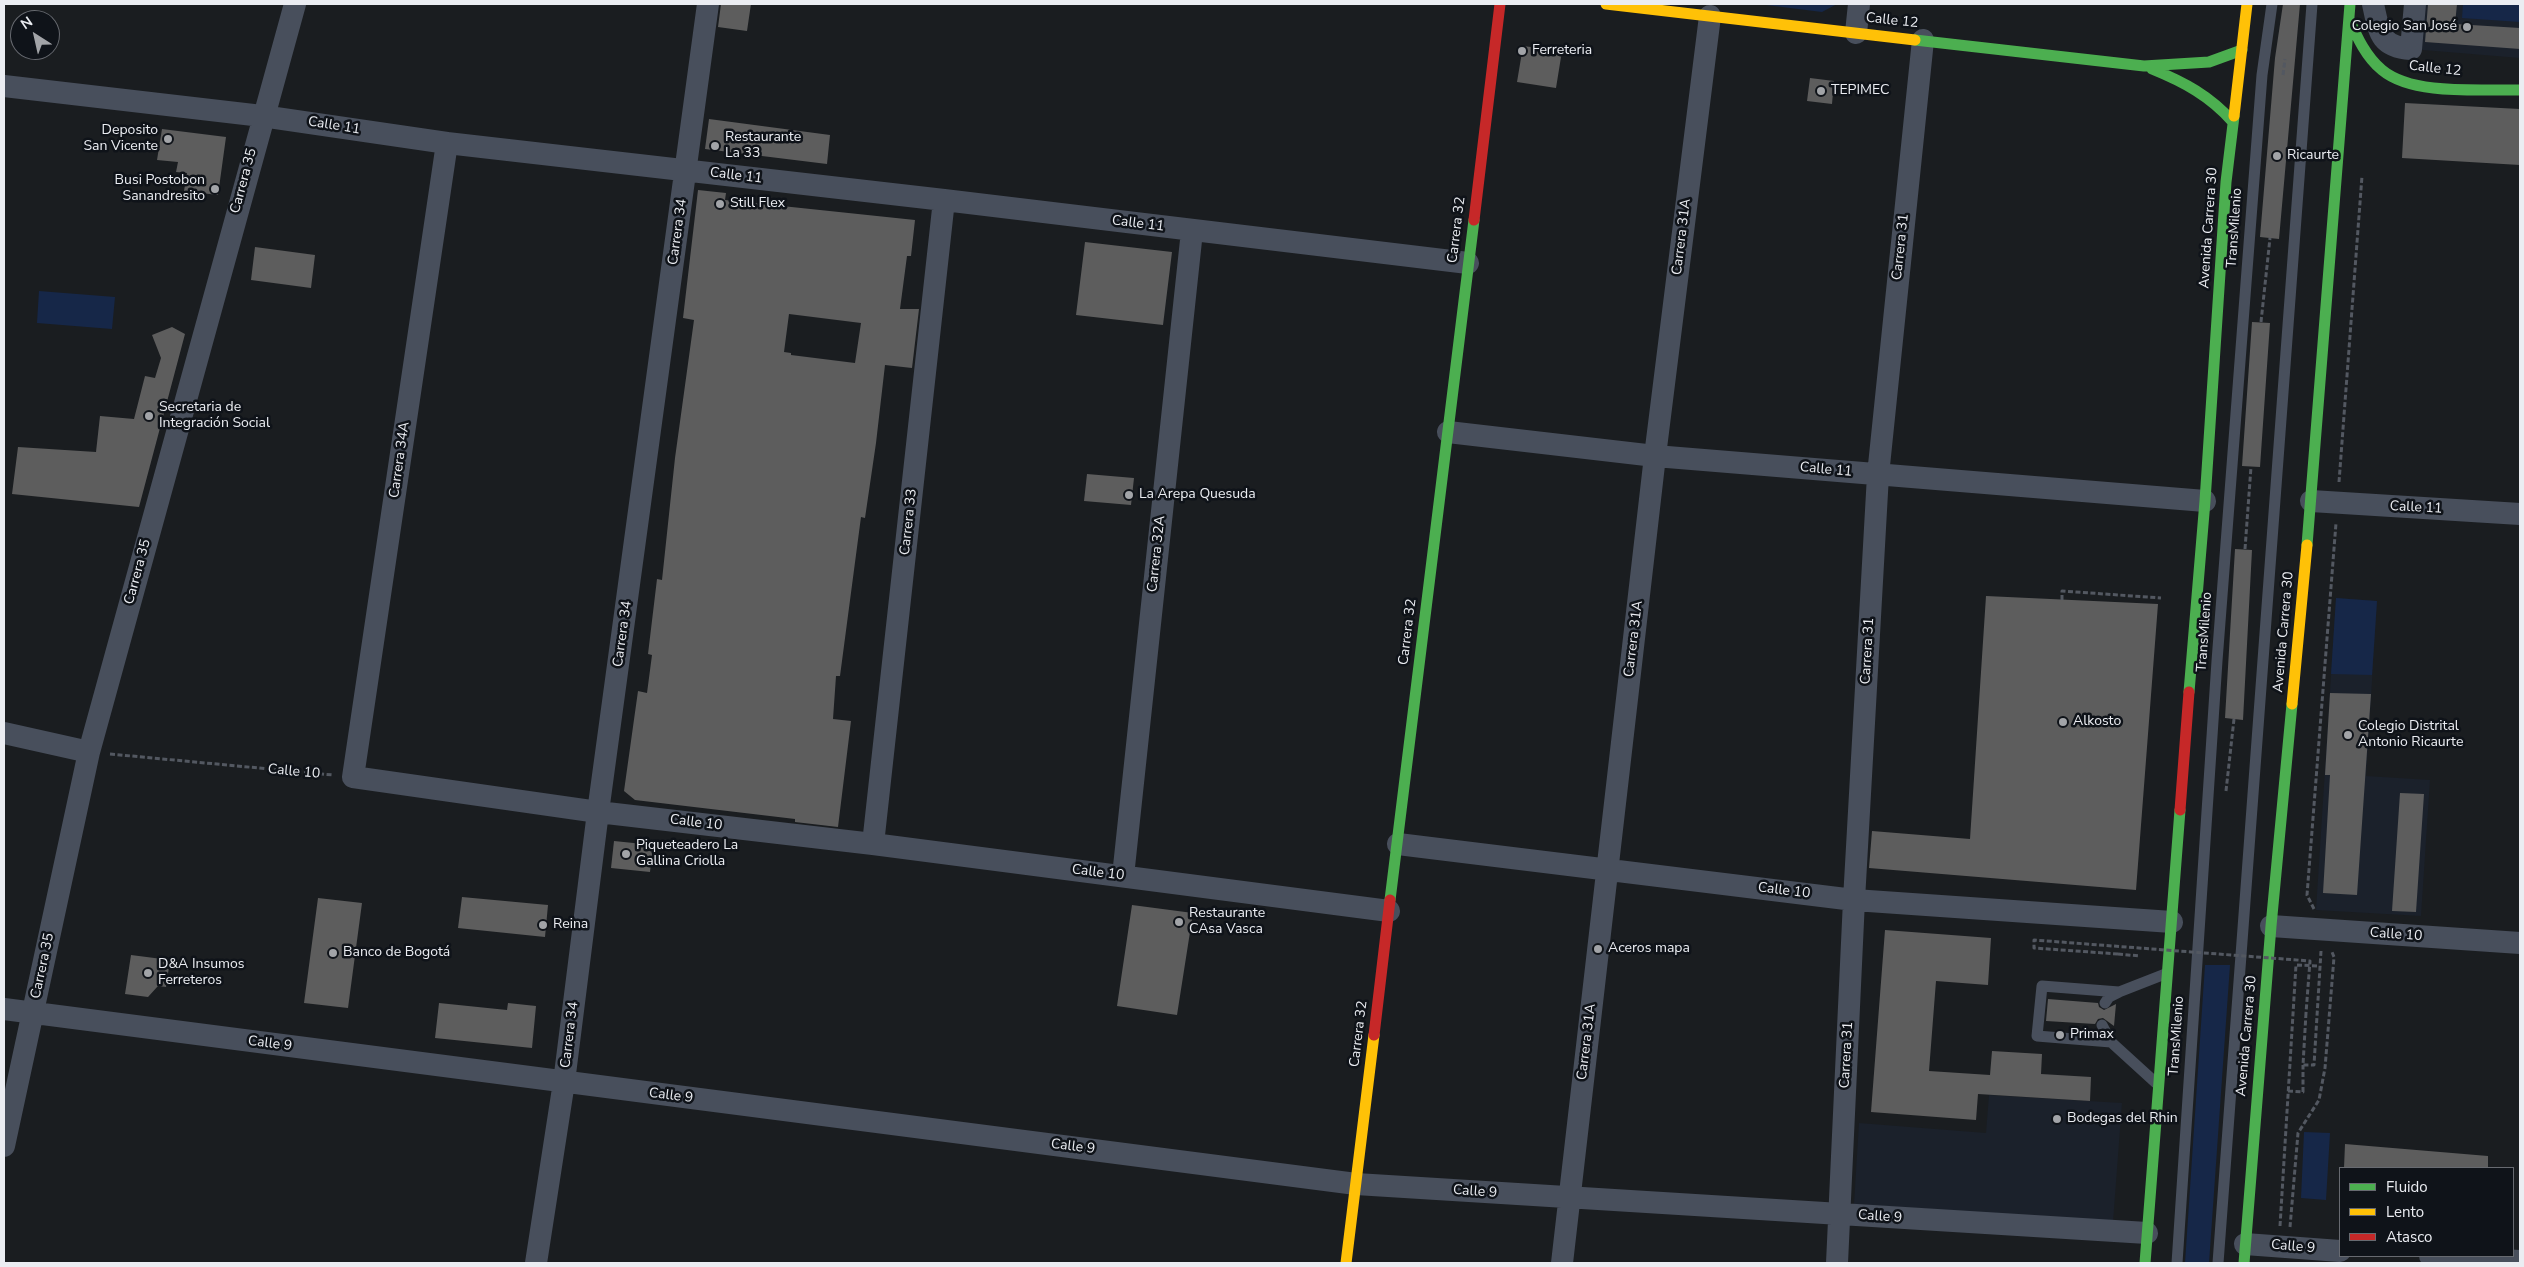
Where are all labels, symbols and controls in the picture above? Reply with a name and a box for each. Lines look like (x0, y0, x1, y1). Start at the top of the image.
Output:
north arrow (10, 10, 60, 60)
street label: Calle 12 (1865, 10, 1919, 32)
text: N (17, 12, 36, 34)
place label: Colegio San José (2352, 19, 2457, 35)
marker: Colegio San José (2461, 21, 2473, 33)
place label: Ferreteria (1532, 43, 1592, 59)
marker: Ferreteria (1516, 45, 1528, 57)
street label: Calle 12 (2408, 58, 2462, 80)
place label: TEPIMEC (1831, 83, 1890, 99)
marker: TEPIMEC (1815, 85, 1827, 97)
street label: Calle 11 (307, 114, 361, 138)
place label: Deposito San Vicente (84, 123, 158, 156)
place label: Restaurante La 33 (725, 130, 801, 162)
marker: Deposito San Vicente (162, 133, 174, 145)
marker: Restaurante La 33 (709, 140, 721, 152)
street label: Carrera 35 (227, 147, 261, 215)
place label: Ricaurte (2287, 148, 2339, 164)
marker: Ricaurte (2271, 150, 2283, 162)
street label: Calle 11 (709, 164, 763, 188)
street label: Avenida Carrera 30 (2196, 167, 2222, 289)
place label: Busi Postobon Sanandresito (115, 173, 205, 206)
marker: Busi Postobon Sanandresito (209, 183, 221, 195)
street label: TransMilenio (2224, 187, 2246, 269)
place label: Still Flex (730, 196, 785, 212)
street label: Carrera 32 (1445, 196, 1469, 264)
street label: Carrera 34 (665, 198, 691, 266)
marker: Still Flex (714, 198, 726, 210)
street label: Carrera 31A (1669, 198, 1695, 276)
street label: Calle 11 (1111, 212, 1165, 236)
street label: Carrera 31 (1889, 213, 1913, 281)
place label: Secretaria de Integración Social (159, 400, 270, 432)
marker: Secretaria de Integración Social (143, 410, 155, 422)
street label: Carrera 34A (386, 421, 414, 499)
street label: Calle 11 (1799, 459, 1853, 481)
place label: La Arepa Quesuda (1139, 487, 1256, 503)
street label: Carrera 33 (897, 488, 921, 556)
marker: La Arepa Quesuda (1123, 489, 1135, 501)
street label: Calle 11 (2389, 498, 2443, 518)
street label: Carrera 32A (1145, 515, 1169, 593)
street label: Carrera 35 (121, 538, 155, 606)
street label: Avenida Carrera 30 (2270, 571, 2298, 693)
street label: TransMilenio (2194, 591, 2216, 673)
street label: Carrera 32 (1396, 598, 1420, 666)
street label: Carrera 34 (610, 600, 636, 668)
street label: Carrera 31A (1621, 600, 1647, 678)
street label: Carrera 31 (1858, 617, 1878, 685)
place label: Alkosto (2073, 714, 2121, 730)
marker: Alkosto (2057, 716, 2069, 728)
place label: Colegio Distrital Antonio Ricaurte (2358, 719, 2463, 752)
marker: Colegio Distrital Antonio Ricaurte (2342, 729, 2354, 741)
street label: Calle 10 (267, 761, 321, 783)
street label: Calle 10 (669, 811, 723, 835)
place label: Piqueteadero La Gallina Criolla (636, 838, 738, 870)
marker: Piqueteadero La Gallina Criolla (620, 848, 632, 860)
street label: Calle 10 (1071, 861, 1125, 885)
street label: Calle 10 (1757, 879, 1811, 903)
place label: Restaurante CAsa Vasca (1189, 906, 1265, 939)
marker: Restaurante CAsa Vasca (1173, 916, 1185, 928)
place label: Reina (553, 917, 588, 933)
marker: Reina (537, 919, 549, 931)
street label: Calle 10 (2369, 925, 2423, 945)
street label: Carrera 35 (28, 932, 58, 1000)
place label: Aceros mapa (1608, 941, 1690, 957)
marker: Aceros mapa (1592, 943, 1604, 955)
place label: Banco de Bogotá (343, 945, 450, 961)
marker: Banco de Bogotá (327, 947, 339, 959)
place label: D&A Insumos Ferreteros (158, 957, 245, 990)
marker: D&A Insumos Ferreteros (142, 967, 154, 979)
street label: Avenida Carrera 30 (2233, 975, 2261, 1097)
street label: TransMilenio (2166, 995, 2188, 1077)
street label: Carrera 32 (1347, 1000, 1371, 1068)
street label: Carrera 34 (558, 1001, 582, 1069)
street label: Carrera 31A (1574, 1003, 1600, 1081)
street label: Carrera 31 (1837, 1021, 1857, 1089)
place label: Primax (2070, 1027, 2114, 1043)
marker: Primax (2054, 1029, 2066, 1041)
street label: Calle 9 (247, 1033, 293, 1055)
street label: Calle 9 (648, 1085, 694, 1107)
place label: Bodegas del Rhin (2067, 1111, 2178, 1127)
marker: Bodegas del Rhin (2051, 1113, 2063, 1125)
street label: Calle 9 (1050, 1136, 1096, 1158)
legend (2339, 1167, 2514, 1257)
text: Fluido (2386, 1177, 2428, 1197)
street label: Calle 9 (1452, 1182, 1498, 1202)
text: Lento (2386, 1202, 2424, 1222)
street label: Calle 9 (1857, 1207, 1903, 1227)
text: Atasco (2386, 1227, 2432, 1247)
street label: Calle 9 (2270, 1237, 2316, 1257)

